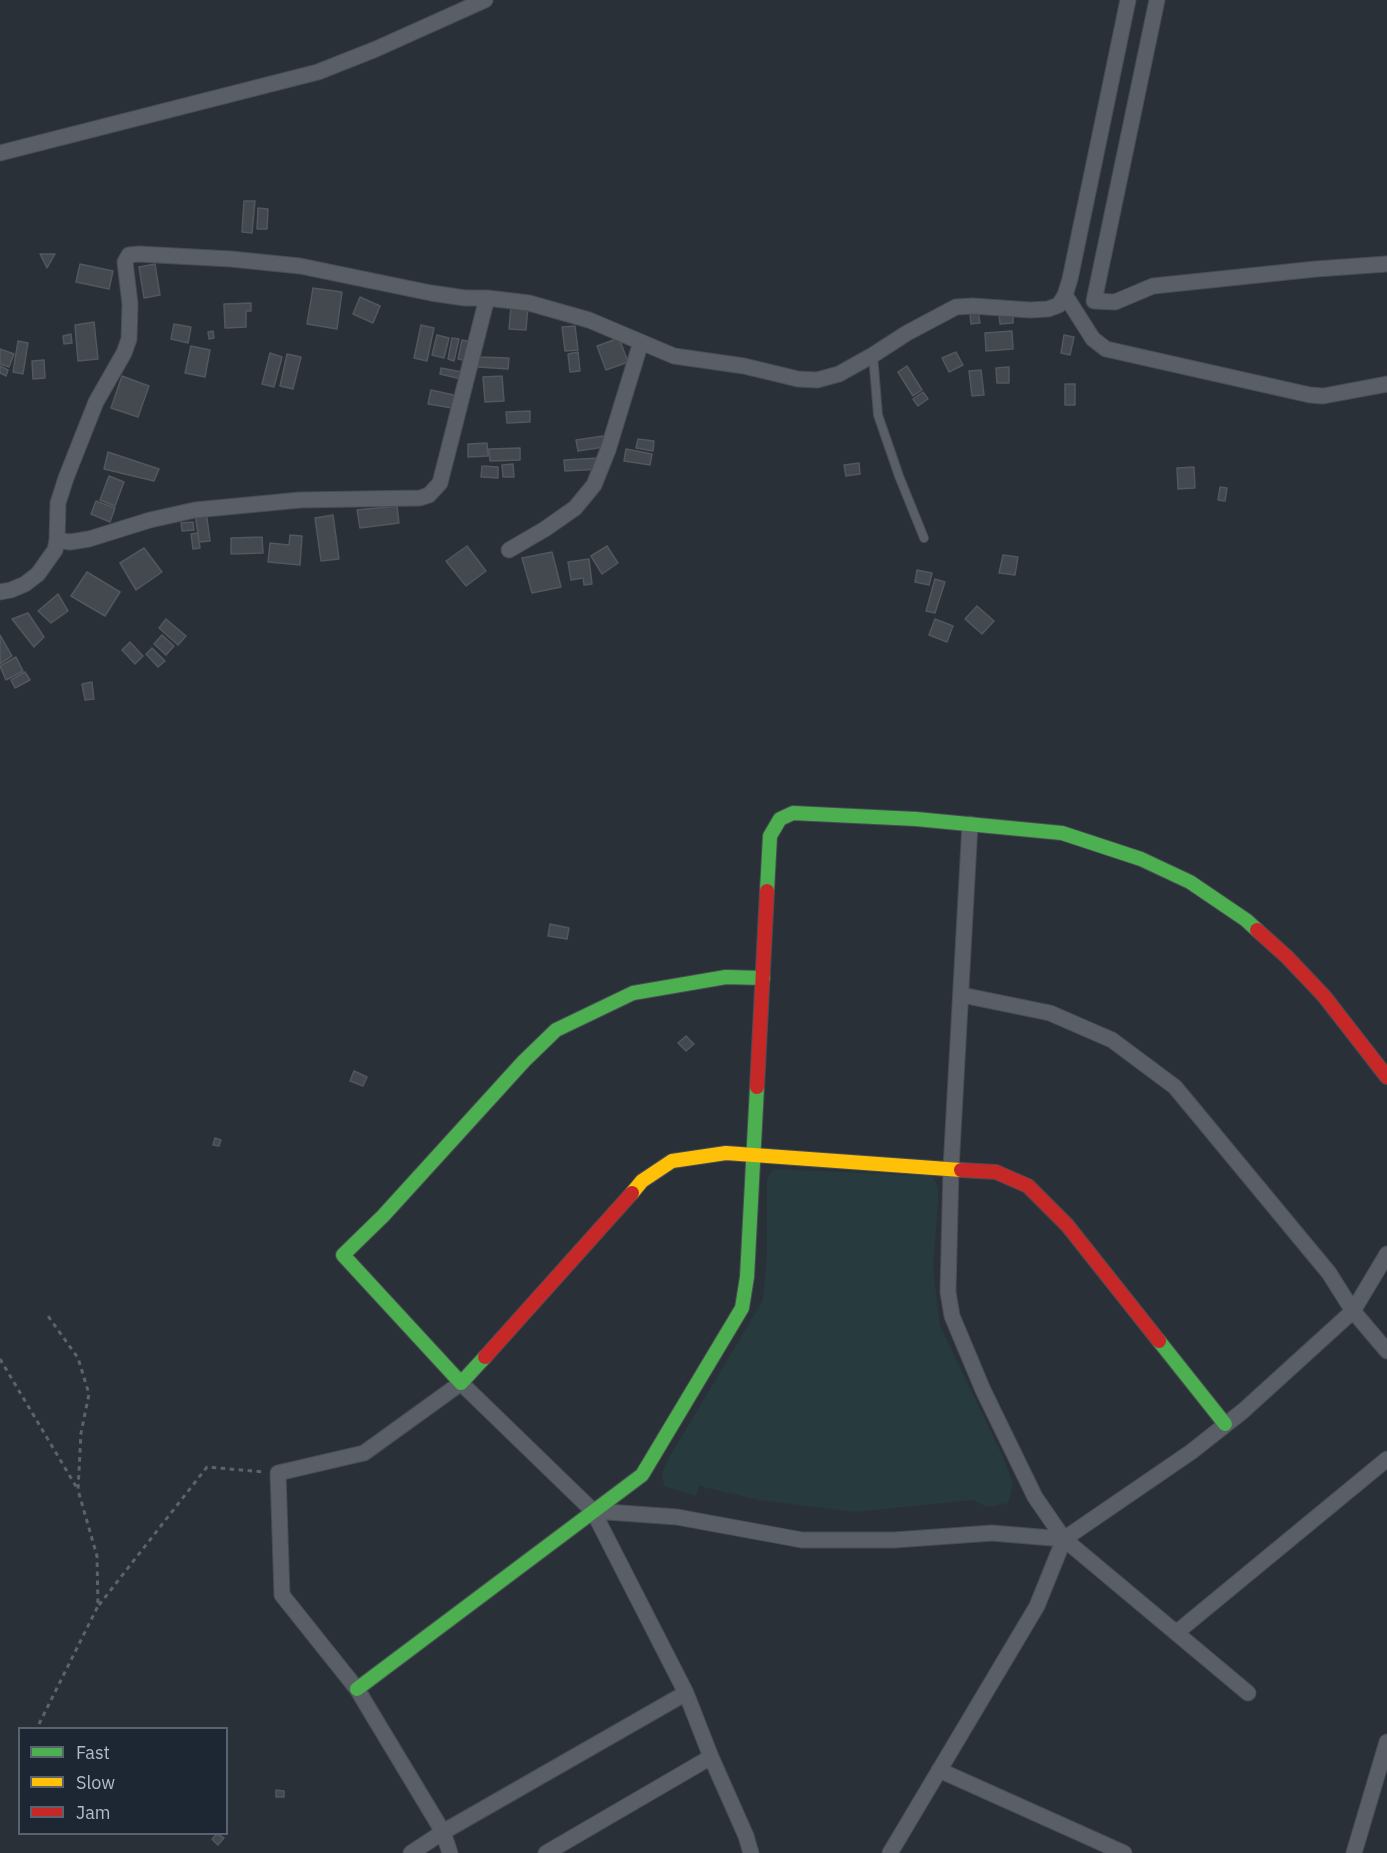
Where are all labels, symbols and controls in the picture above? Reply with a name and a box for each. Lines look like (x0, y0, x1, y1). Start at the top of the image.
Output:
legend (18, 1727, 228, 1835)
text: Fast (76, 1741, 110, 1764)
text: Slow (76, 1771, 115, 1794)
text: Jam (76, 1801, 111, 1824)

